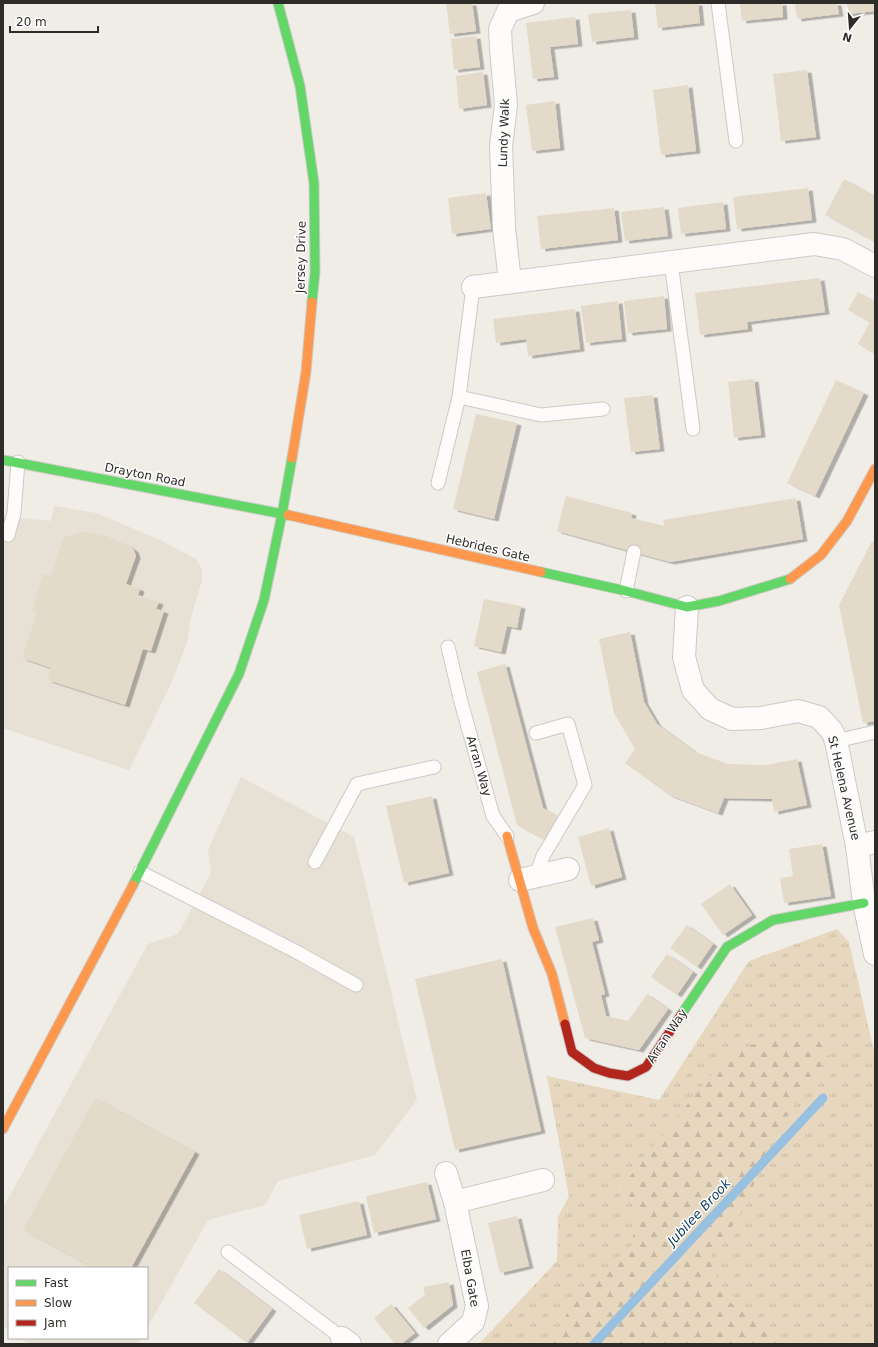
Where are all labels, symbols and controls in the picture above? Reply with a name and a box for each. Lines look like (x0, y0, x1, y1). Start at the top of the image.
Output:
scale bar (10, 8, 98, 34)
north arrow (830, 8, 870, 48)
text: 20 m (16, 15, 47, 29)
text: N (841, 30, 854, 45)
street label: Lundy Walk (496, 98, 512, 168)
street label: Jersey Drive (293, 221, 309, 294)
street label: Drayton Road (103, 460, 187, 490)
street label: Hebrides Gate (444, 531, 532, 565)
street label: Arran Way (464, 734, 494, 798)
street label: St Helena Avenue (825, 734, 863, 842)
street label: Arran Way (644, 1006, 690, 1066)
water label: Jubilee Brook (662, 1175, 734, 1251)
street label: Elba Gate (458, 1248, 482, 1308)
legend (8, 1267, 148, 1339)
text: Fast (44, 1276, 68, 1290)
text: Slow (44, 1296, 72, 1310)
text: Jam (43, 1316, 67, 1330)

